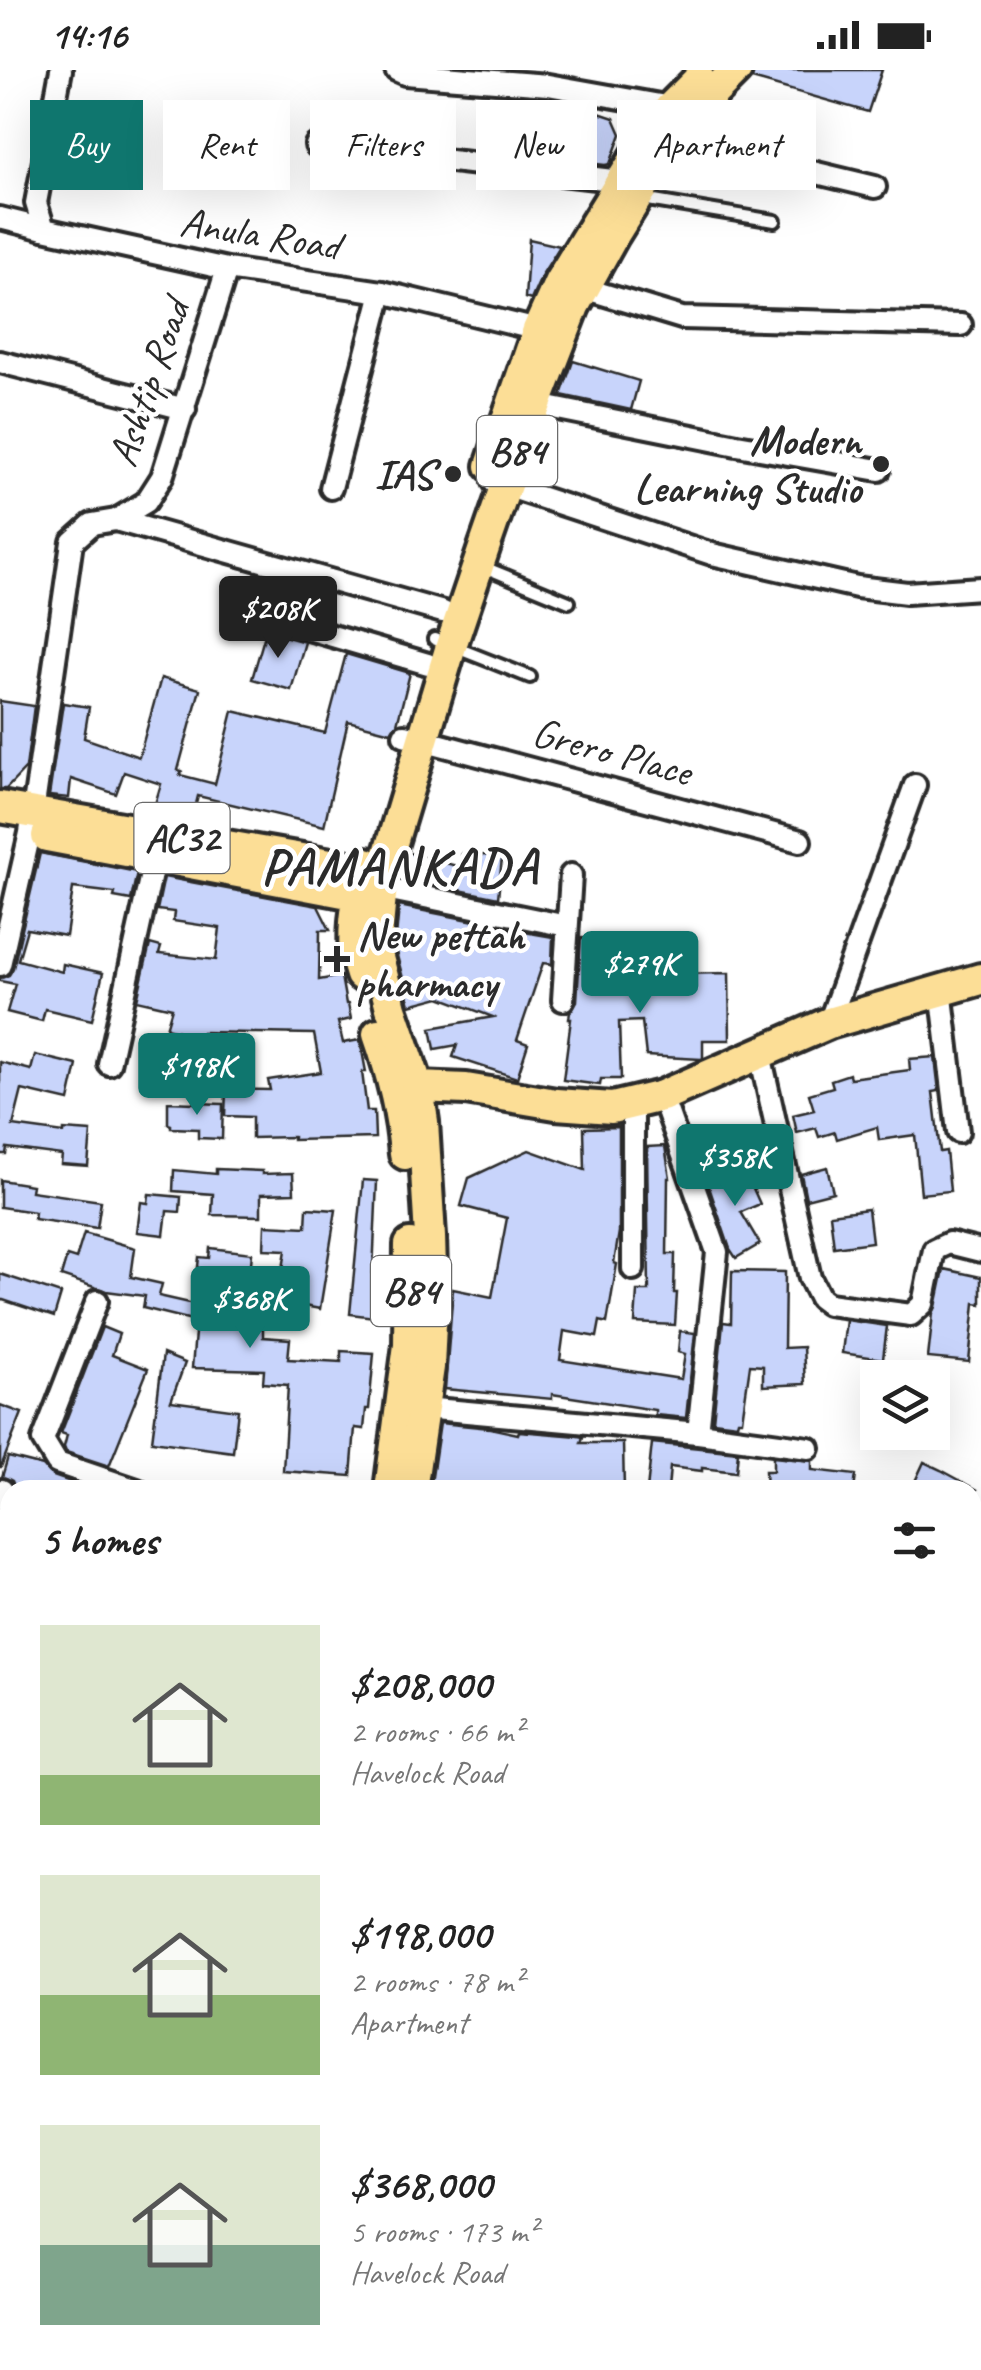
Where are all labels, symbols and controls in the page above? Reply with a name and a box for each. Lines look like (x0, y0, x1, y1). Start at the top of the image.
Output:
text: 14:16 (50, 12, 127, 59)
chip: Buy (30, 100, 143, 190)
chip: Rent (163, 100, 290, 190)
chip: Filters (310, 100, 456, 190)
chip: New (476, 100, 597, 190)
chip: Apartment (617, 100, 816, 190)
street label: Anula Road (177, 195, 349, 274)
street label: Ashtip Road (96, 287, 204, 473)
place label: Modern Learning Studio (634, 414, 864, 515)
road number: B84 (477, 416, 557, 486)
place label: IAS (374, 448, 442, 501)
marker: Modern Learning Studio (870, 453, 892, 475)
marker: IAS (442, 463, 464, 485)
pin: $208K (208, 576, 348, 661)
text: $208K (241, 588, 315, 629)
street label: Grero Place (527, 705, 700, 799)
road number: AC32 (134, 803, 230, 873)
district label: PAMANKADA (261, 834, 540, 900)
place label: New pettah pharmacy (357, 909, 526, 1010)
pin: $279K (570, 931, 710, 1016)
text: $279K (603, 943, 677, 984)
marker: New pettah pharmacy (326, 948, 348, 970)
pin: $198K (127, 1033, 267, 1118)
text: $198K (160, 1045, 234, 1086)
pin: $358K (665, 1124, 805, 1209)
text: $358K (698, 1136, 772, 1177)
road number: B84 (371, 1256, 451, 1326)
pin: $368K (180, 1266, 320, 1351)
text: $368K (213, 1278, 287, 1319)
map controls (860, 1360, 950, 1450)
button: layers (860, 1360, 950, 1450)
icon: filters (887, 1513, 942, 1568)
text: 5 homes (40, 1514, 158, 1567)
text: $208,000 (350, 1658, 491, 1711)
icon: home (120, 1665, 240, 1785)
text: 2 rooms · 66 m² (350, 1711, 523, 1752)
text: Havelock Road (350, 1752, 504, 1793)
text: $198,000 (350, 1908, 490, 1961)
icon: home (120, 1915, 240, 2035)
text: 2 rooms · 78 m² (350, 1961, 523, 2002)
text: Apartment (350, 2002, 468, 2043)
text: $368,000 (350, 2158, 492, 2211)
icon: home (120, 2165, 240, 2285)
text: 5 rooms · 173 m² (350, 2211, 537, 2252)
text: Havelock Road (350, 2252, 504, 2293)

